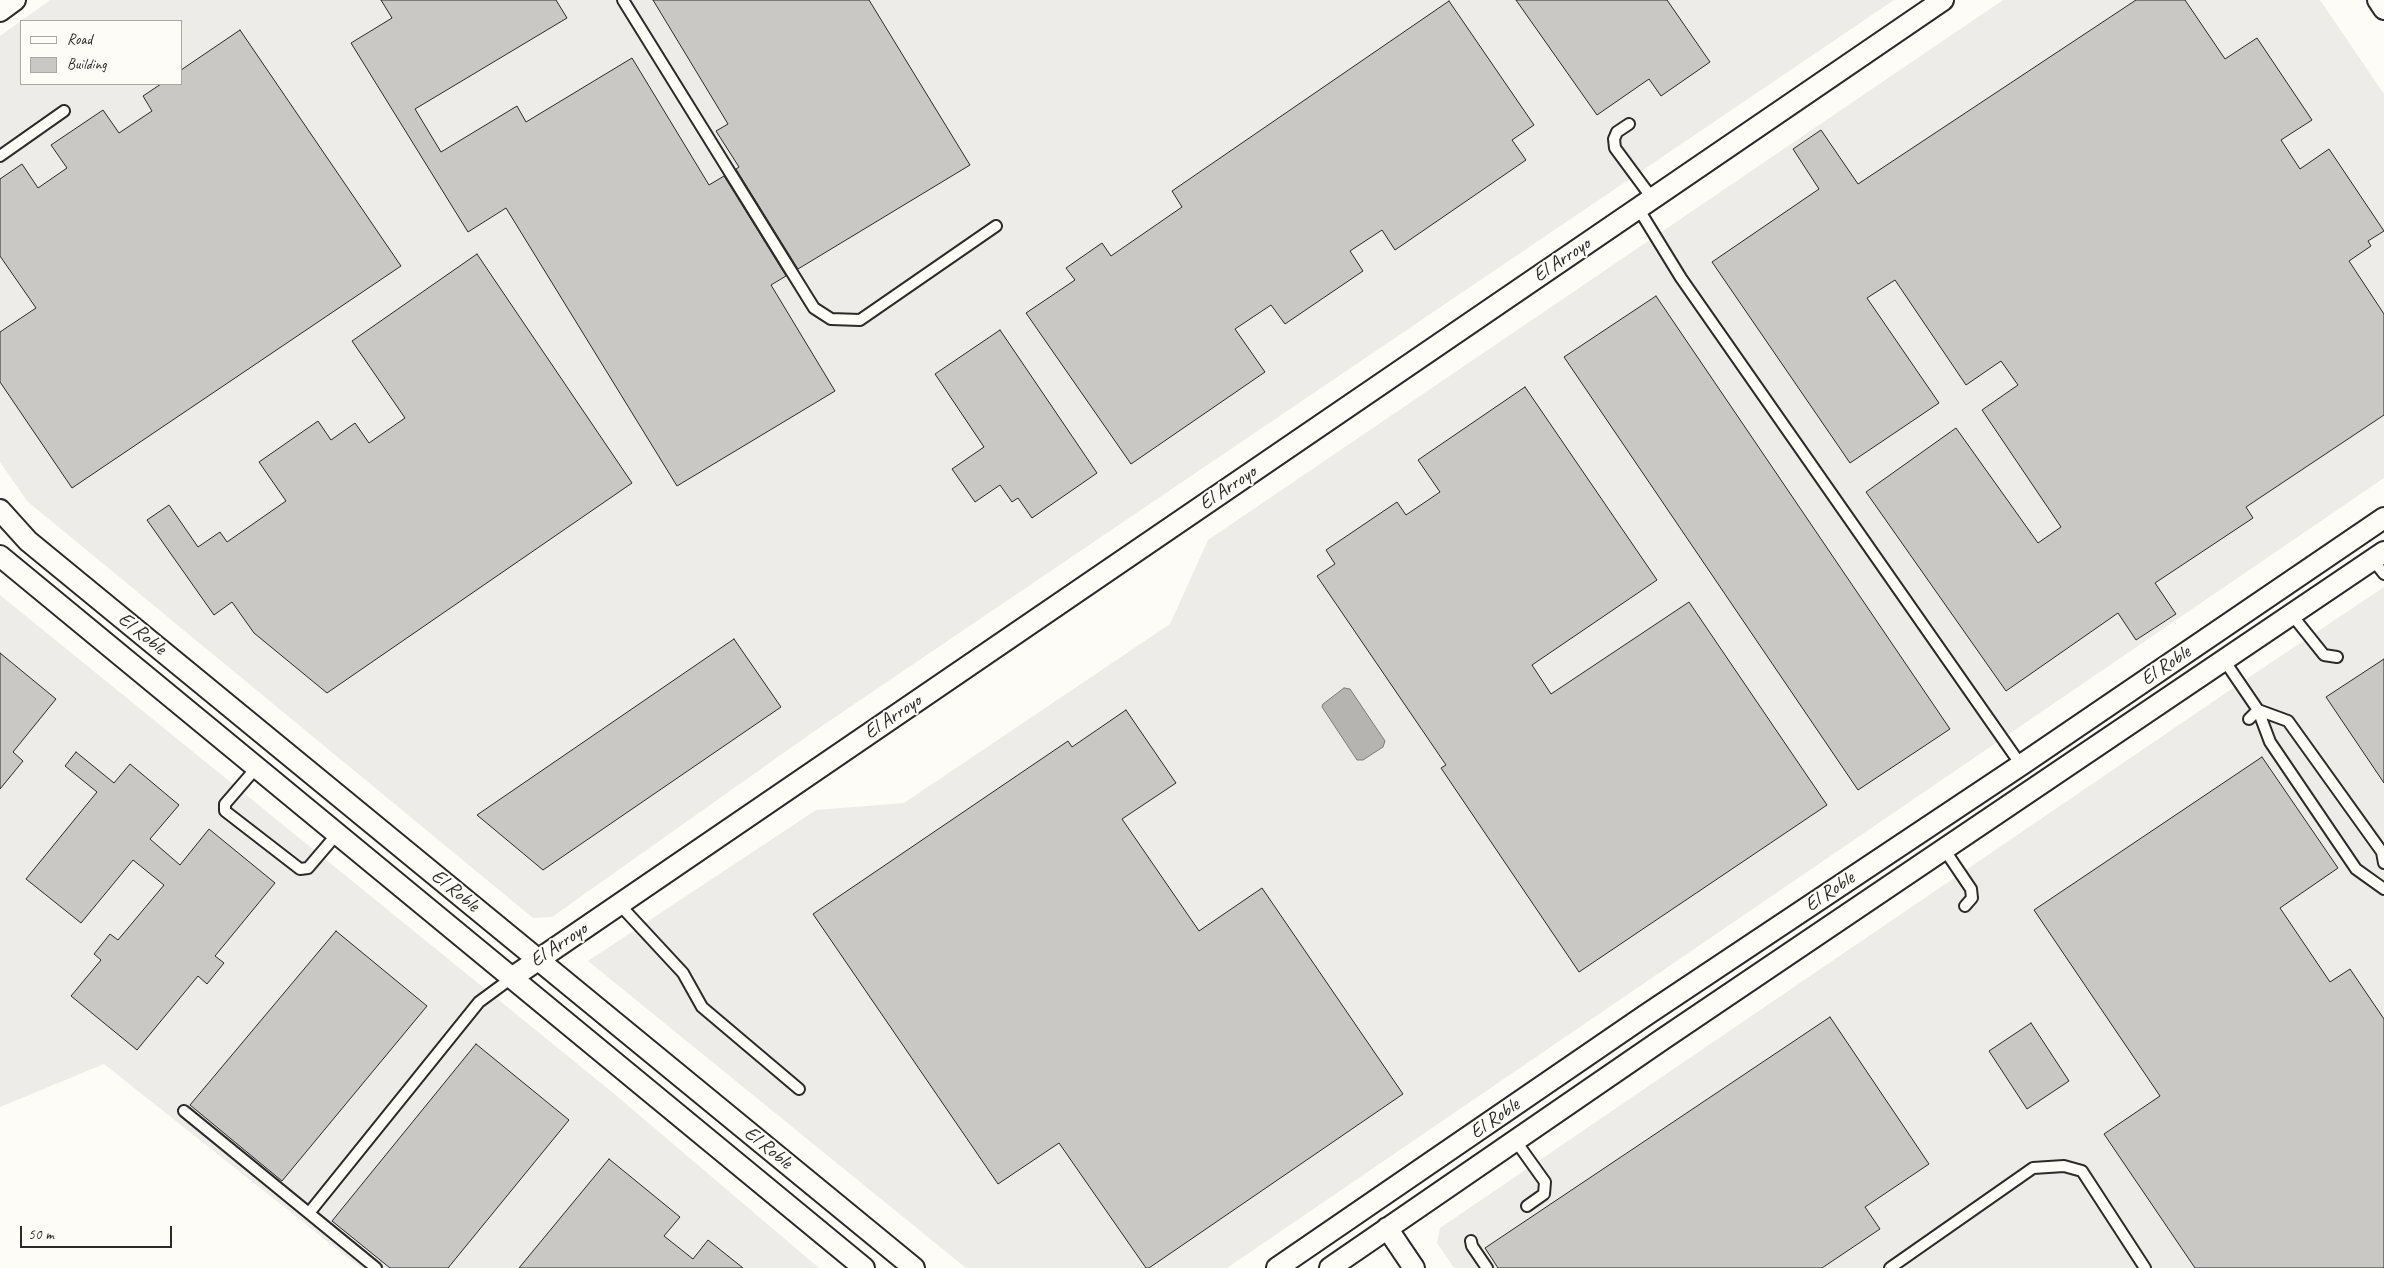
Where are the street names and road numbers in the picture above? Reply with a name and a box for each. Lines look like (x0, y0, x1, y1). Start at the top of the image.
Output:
street label: El Arroyo (1529, 232, 1595, 288)
street label: El Arroyo (1195, 460, 1261, 516)
street label: El Roble (113, 607, 171, 661)
street label: El Roble (2136, 641, 2196, 691)
street label: El Arroyo (860, 689, 926, 745)
street label: El Roble (426, 864, 484, 918)
street label: El Roble (1800, 867, 1860, 917)
street label: El Arroyo (526, 917, 592, 973)
street label: El Roble (1466, 1093, 1524, 1145)
street label: El Roble (739, 1121, 797, 1175)

